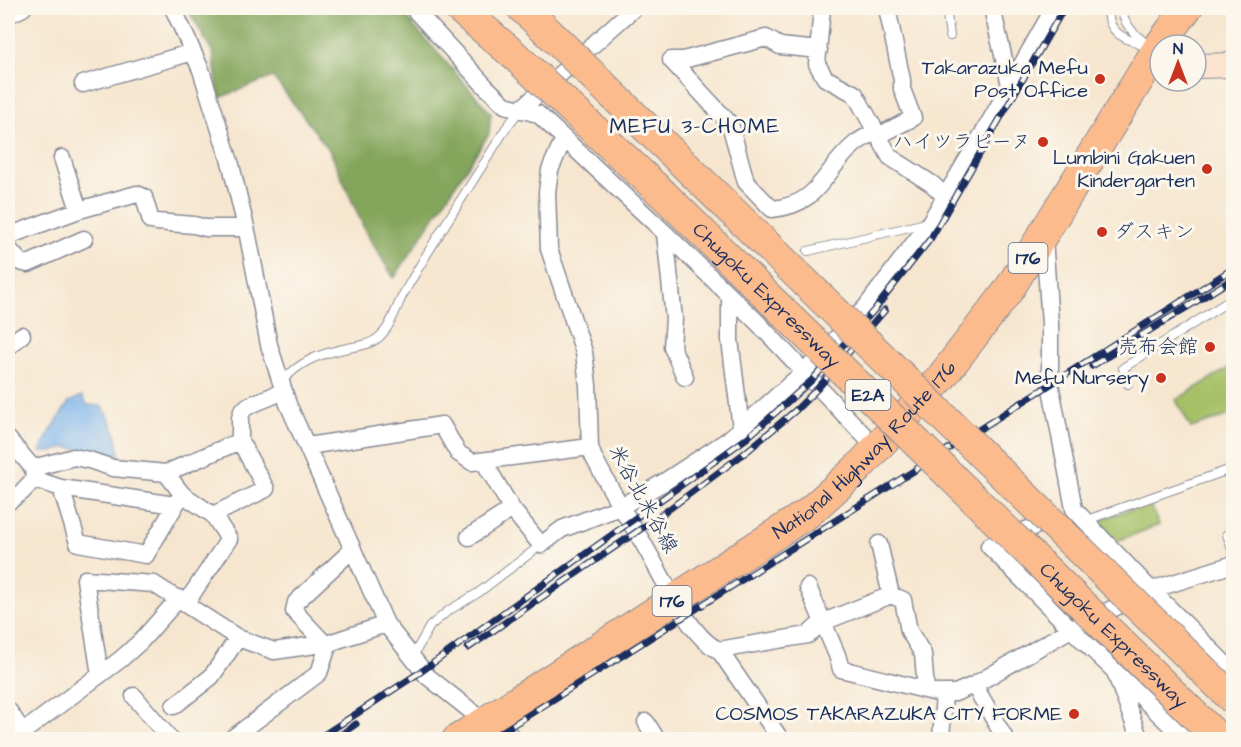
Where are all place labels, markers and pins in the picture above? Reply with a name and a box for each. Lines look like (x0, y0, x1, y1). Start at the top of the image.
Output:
place label: Takarazuka Mefu Post Office (922, 54, 1088, 105)
marker: Takarazuka Mefu Post Office (1093, 72, 1107, 86)
place label: ハイツラピーヌ (893, 128, 1031, 156)
marker: ハイツラピーヌ (1036, 135, 1050, 149)
place label: Lumbini Gakuen Kindergarten (1053, 144, 1195, 196)
marker: Lumbini Gakuen Kindergarten (1200, 162, 1214, 176)
place label: ダスキン (1114, 218, 1194, 246)
marker: ダスキン (1095, 225, 1109, 239)
place label: 売布会館 (1118, 333, 1198, 361)
marker: 売布会館 (1203, 340, 1217, 354)
place label: Mefu Nursery (1015, 364, 1149, 393)
marker: Mefu Nursery (1154, 371, 1168, 385)
place label: COSMOS TAKARAZUKA CITY FORME (715, 700, 1062, 728)
marker: COSMOS TAKARAZUKA CITY FORME (1067, 707, 1081, 721)

